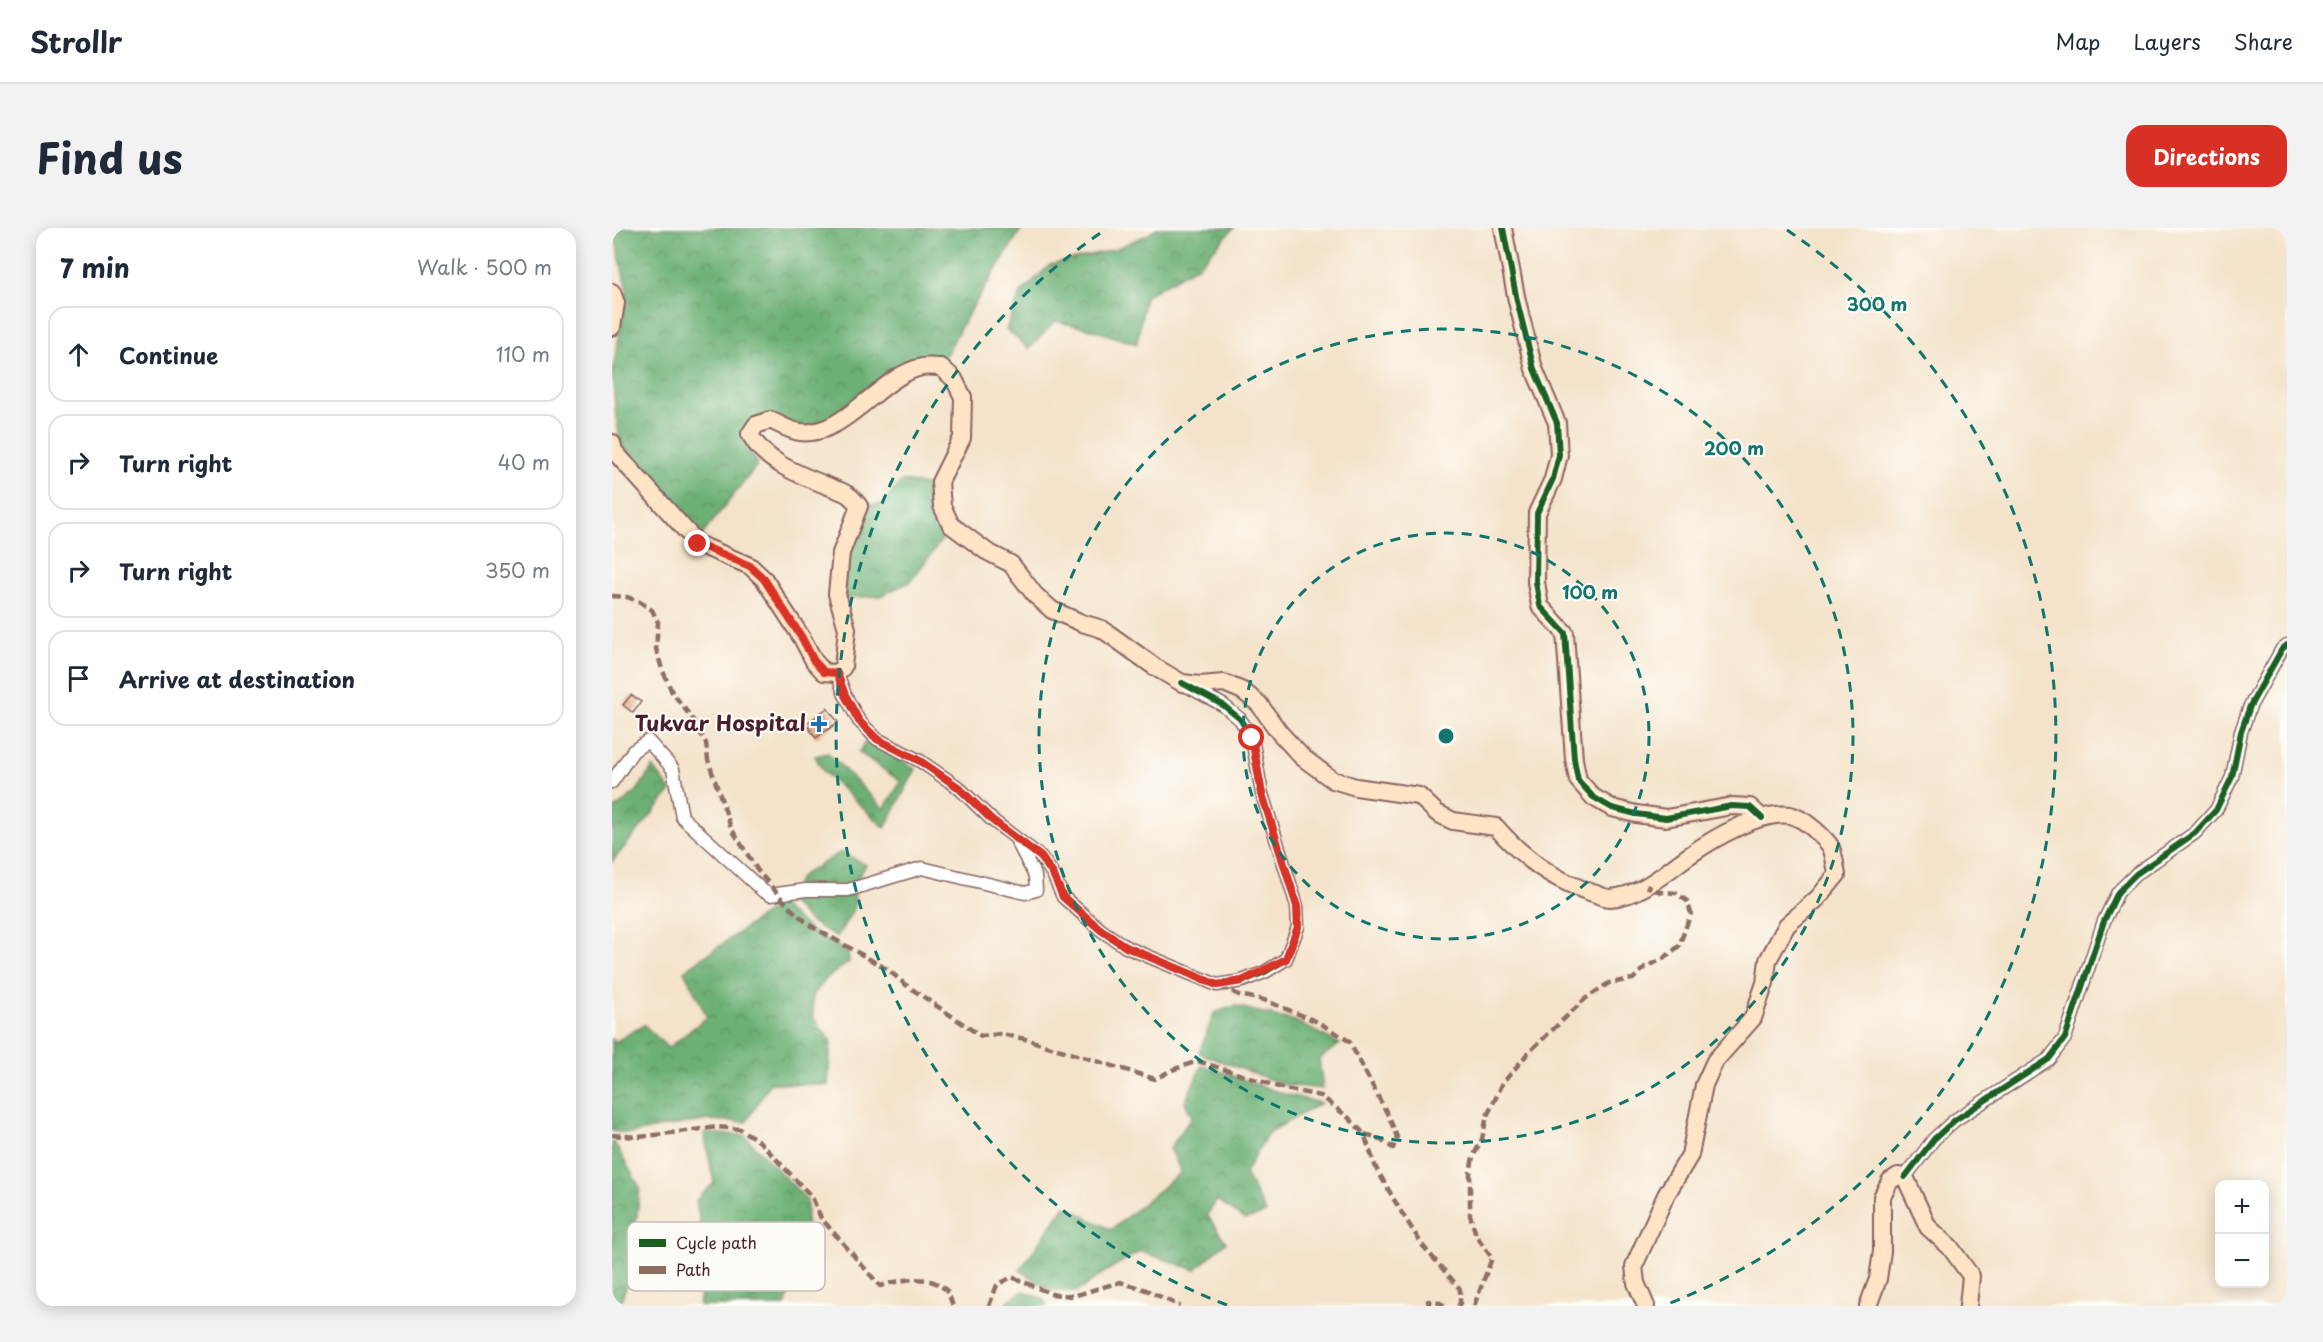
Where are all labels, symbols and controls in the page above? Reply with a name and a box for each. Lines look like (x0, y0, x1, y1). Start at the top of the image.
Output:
text: Strollr (30, 20, 122, 63)
text: Map (2056, 25, 2100, 57)
text: Layers (2133, 25, 2201, 57)
text: Share (2234, 25, 2293, 57)
text: Find us (36, 125, 183, 188)
button: Directions (2126, 125, 2287, 187)
text: 7 min (60, 248, 130, 287)
text: Walk · 500 m (417, 252, 552, 282)
text: 300 m (1847, 290, 1907, 317)
icon: ahead (62, 338, 95, 371)
text: Continue (119, 338, 218, 371)
text: 110 m (496, 339, 550, 369)
text: 200 m (1704, 434, 1764, 461)
icon: right (62, 446, 95, 479)
text: Turn right (119, 446, 232, 479)
text: 40 m (498, 447, 550, 477)
route end (684, 530, 710, 556)
icon: right (62, 554, 95, 587)
text: Turn right (119, 554, 232, 587)
text: 350 m (485, 555, 550, 585)
text: 100 m (1562, 578, 1618, 605)
icon: arrive (62, 662, 95, 695)
text: Arrive at destination (119, 662, 355, 695)
place label: Tukvar Hospital (635, 706, 806, 738)
marker: Tukvar Hospital (810, 715, 828, 733)
route start (1238, 724, 1264, 750)
centre of rings (1436, 726, 1456, 746)
map controls (2215, 1180, 2269, 1288)
button: + (2215, 1180, 2269, 1234)
legend (627, 1222, 825, 1291)
text: Cycle path (676, 1230, 757, 1254)
button: − (2215, 1234, 2269, 1288)
text: Path (676, 1257, 711, 1281)

